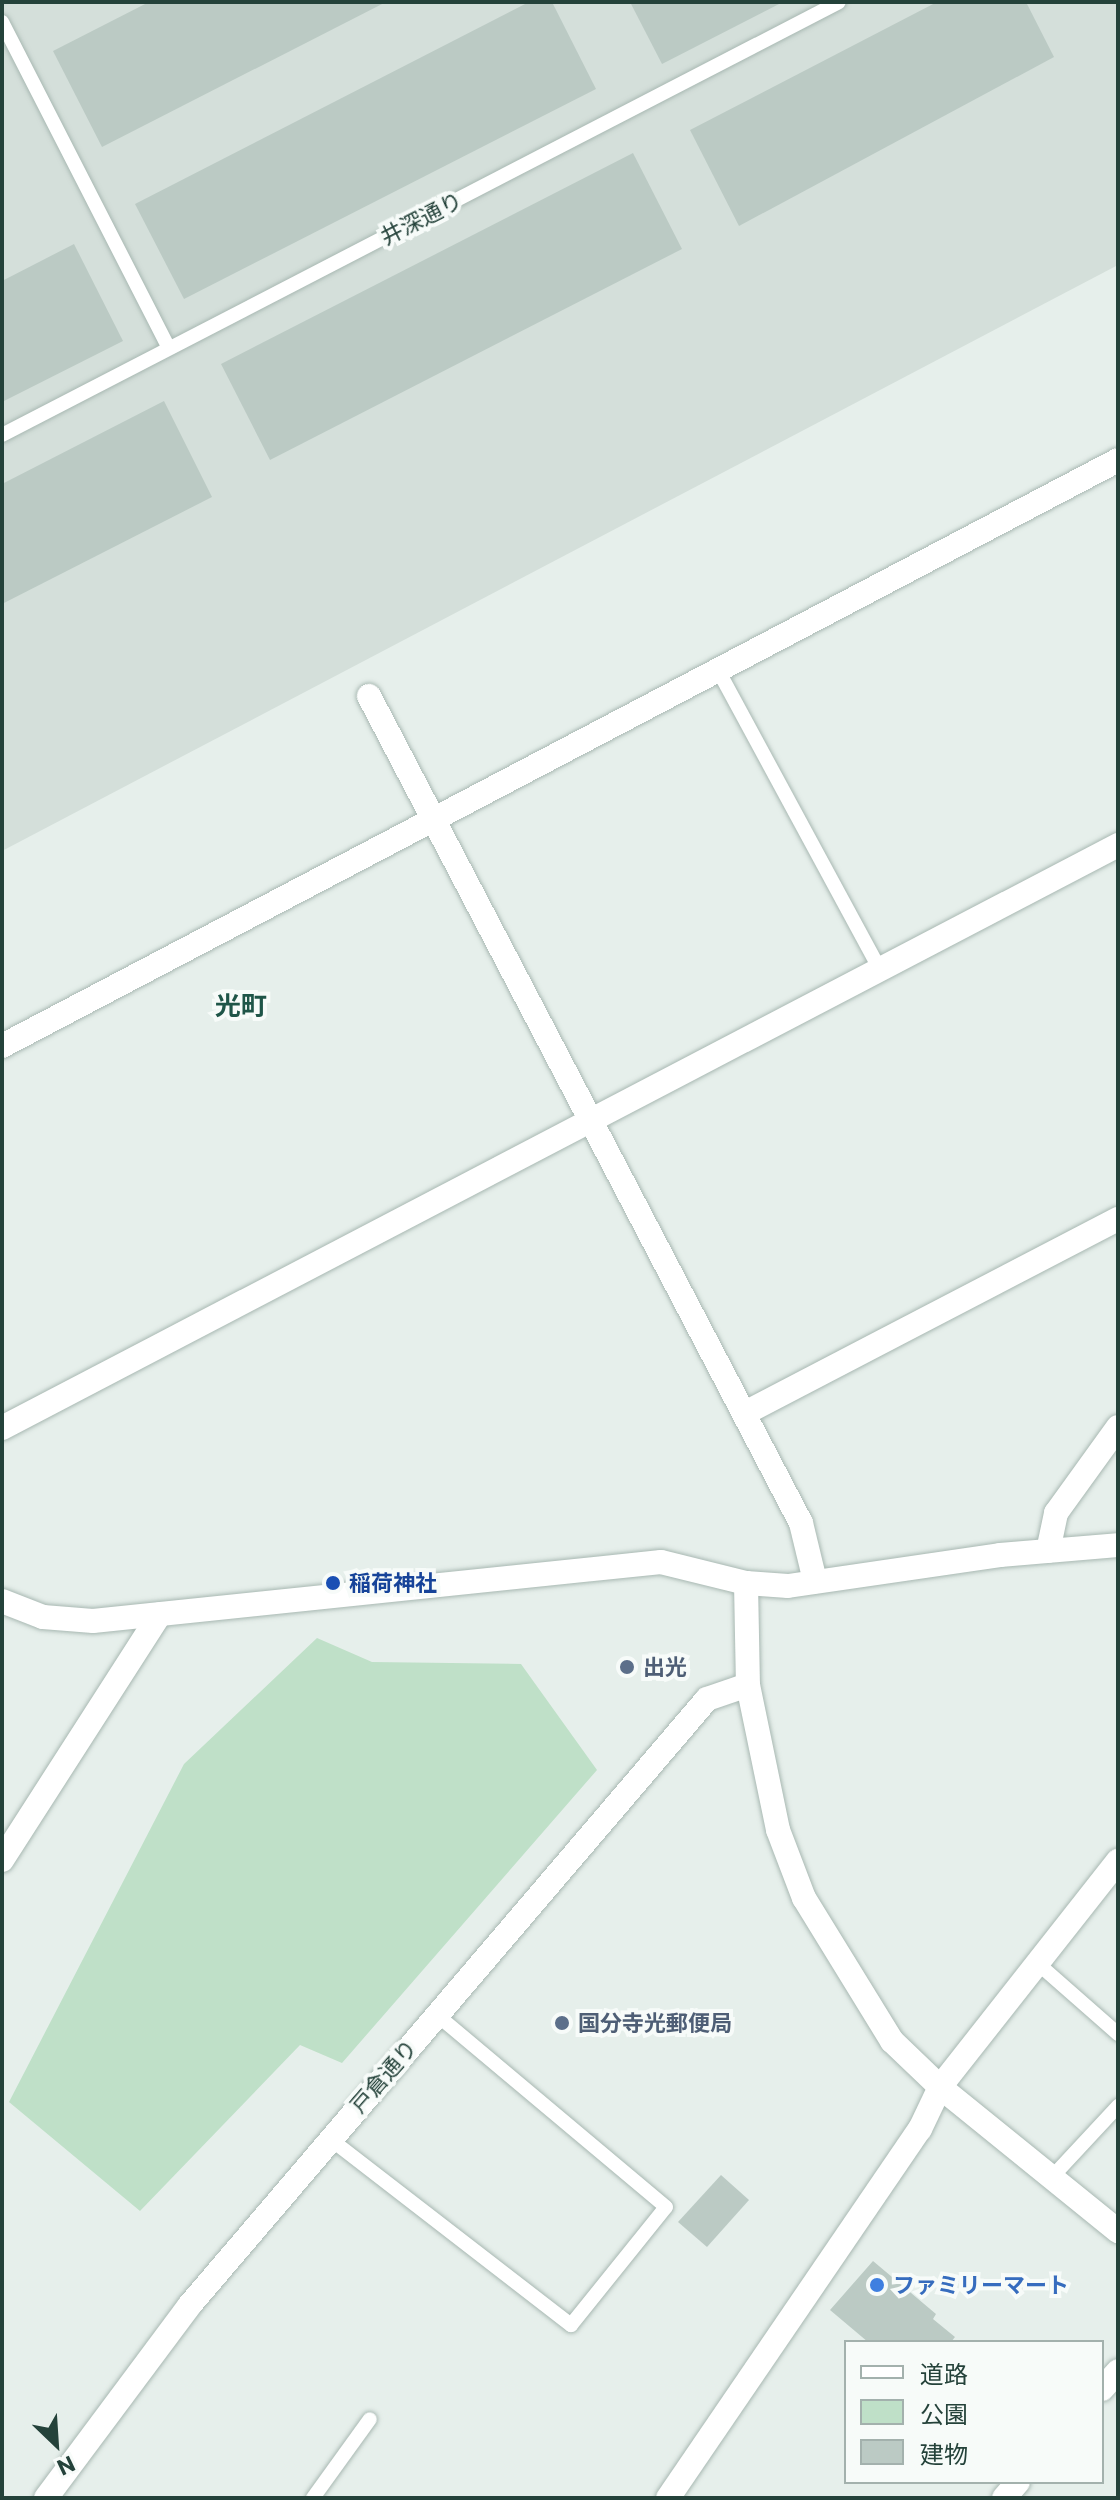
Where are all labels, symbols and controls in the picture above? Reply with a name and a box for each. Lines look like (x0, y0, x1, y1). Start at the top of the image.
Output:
street label: 井深通り (376, 186, 466, 250)
district label: 光町 (215, 989, 267, 1021)
place label: 稲荷神社 (349, 1570, 437, 1596)
marker: 稲荷神社 (324, 1574, 342, 1592)
place label: 出光 (643, 1654, 687, 1680)
marker: 出光 (618, 1658, 636, 1676)
place label: 国分寺光郵便局 (578, 2010, 732, 2036)
marker: 国分寺光郵便局 (553, 2014, 571, 2032)
street label: 戸倉通り (344, 2034, 422, 2118)
place label: ファミリーマート (893, 2272, 1069, 2298)
marker: ファミリーマート (868, 2276, 886, 2294)
legend (844, 2340, 1104, 2484)
text: 道路 (920, 2359, 968, 2388)
text: 公園 (920, 2399, 968, 2428)
north arrow (16, 2404, 96, 2484)
text: 建物 (920, 2439, 968, 2468)
text: N (53, 2450, 80, 2482)

